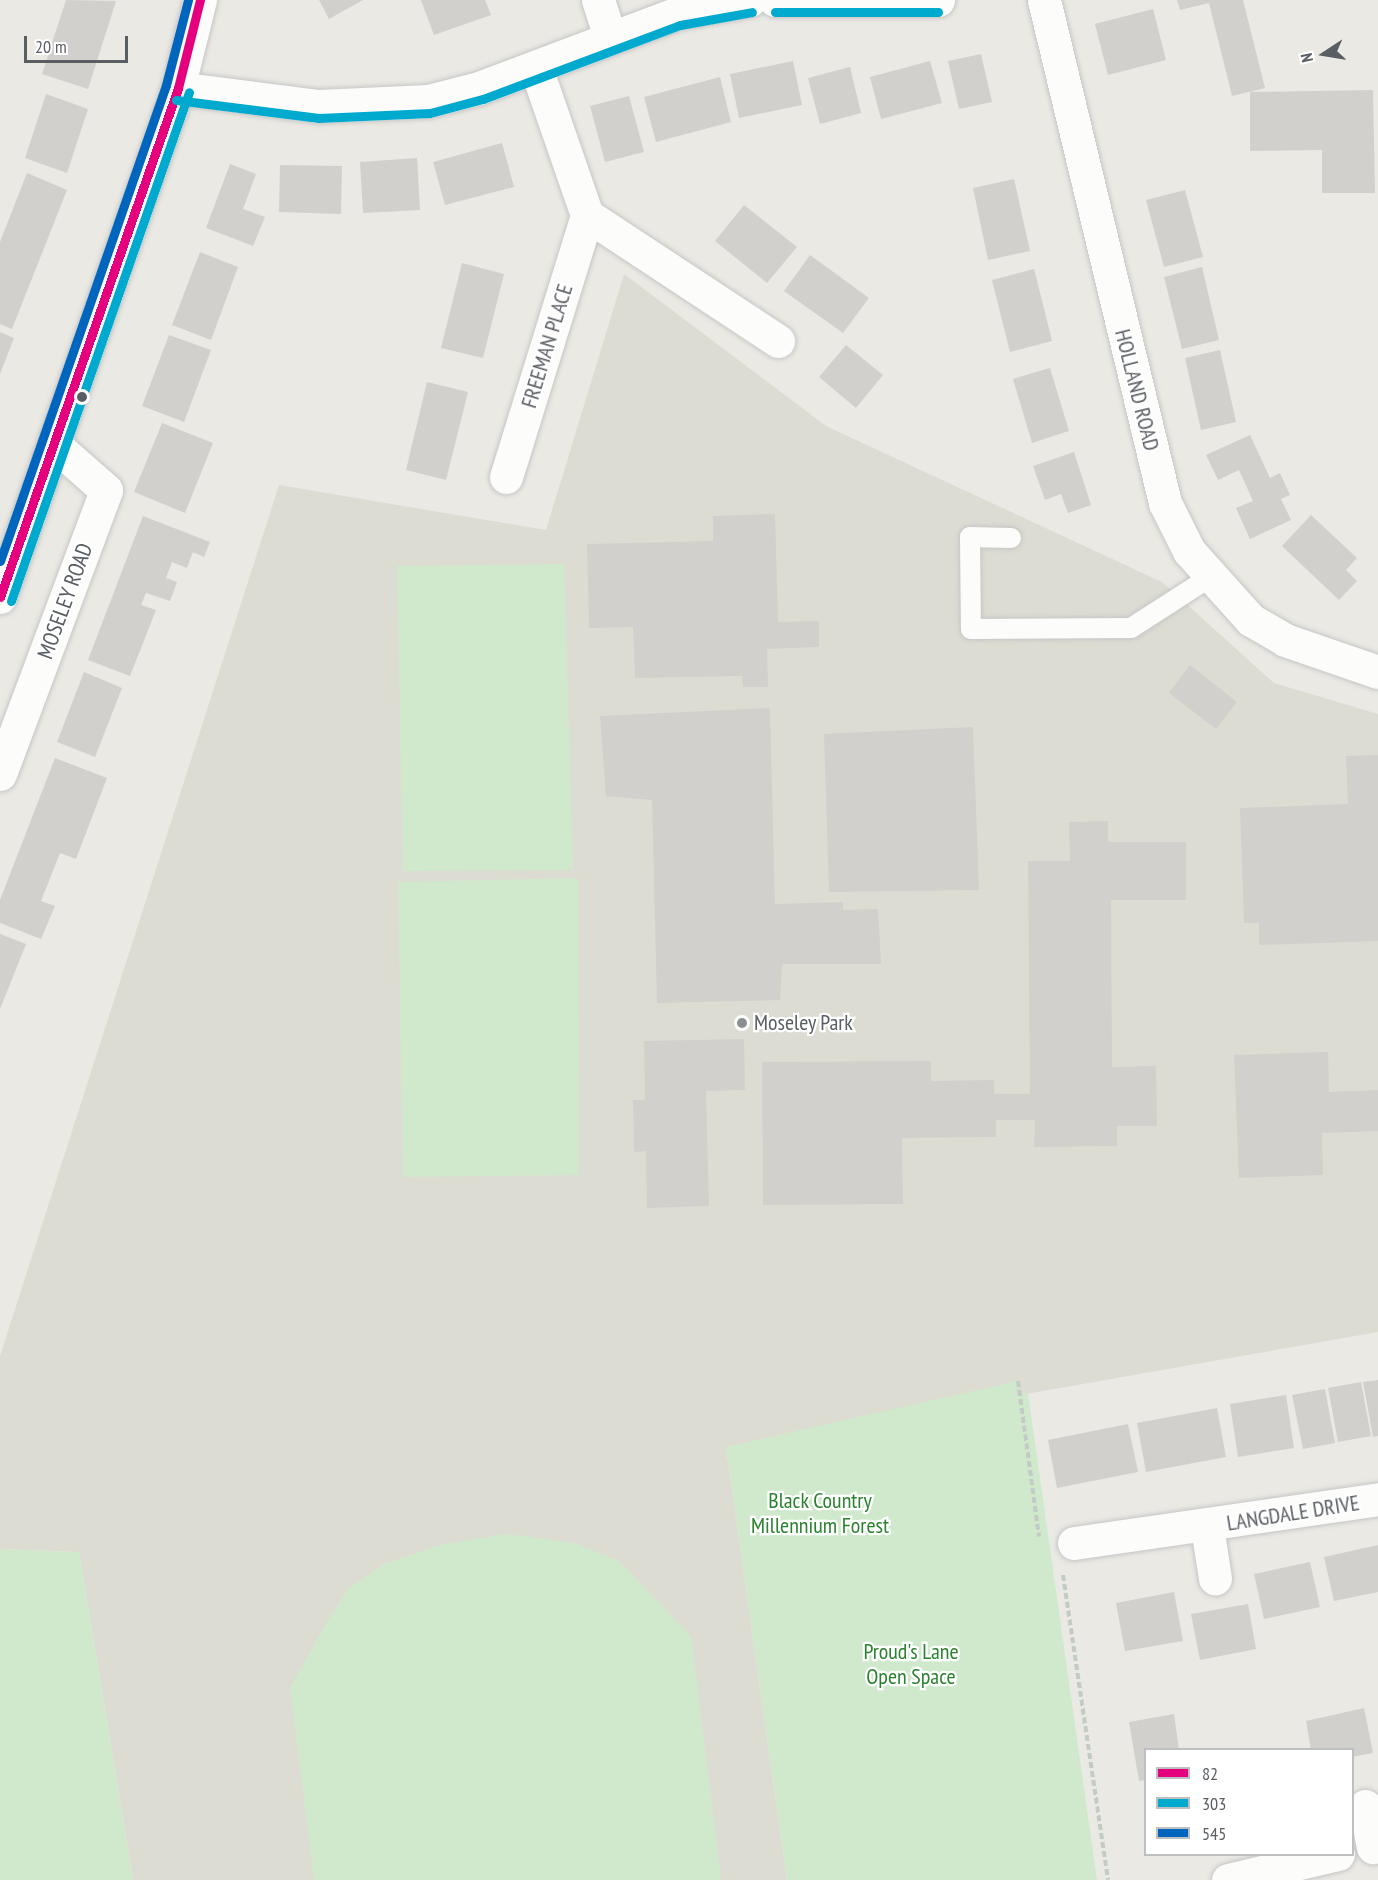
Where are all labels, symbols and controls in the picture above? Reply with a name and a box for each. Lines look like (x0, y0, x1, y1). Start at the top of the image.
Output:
scale bar (27, 24, 130, 62)
north arrow (1294, 24, 1354, 84)
text: 20 m (35, 35, 67, 58)
text: N (1296, 51, 1317, 64)
street label: FREEMAN PLACE (516, 281, 578, 411)
street label: HOLLAND ROAD (1109, 327, 1165, 453)
unlabelled marker (76, 391, 88, 403)
street label: MOSELEY ROAD (32, 539, 98, 663)
place label: Moseley Park (754, 1010, 854, 1036)
marker: Moseley Park (735, 1016, 749, 1030)
park label: Black Country Millennium Forest (751, 1487, 889, 1538)
street label: LANGDALE DRIVE (1225, 1489, 1361, 1537)
park label: Proud's Lane Open Space (863, 1638, 959, 1690)
legend (1144, 1748, 1354, 1856)
text: 82 (1202, 1762, 1218, 1785)
text: 303 (1202, 1792, 1226, 1815)
text: 545 (1202, 1822, 1226, 1845)

